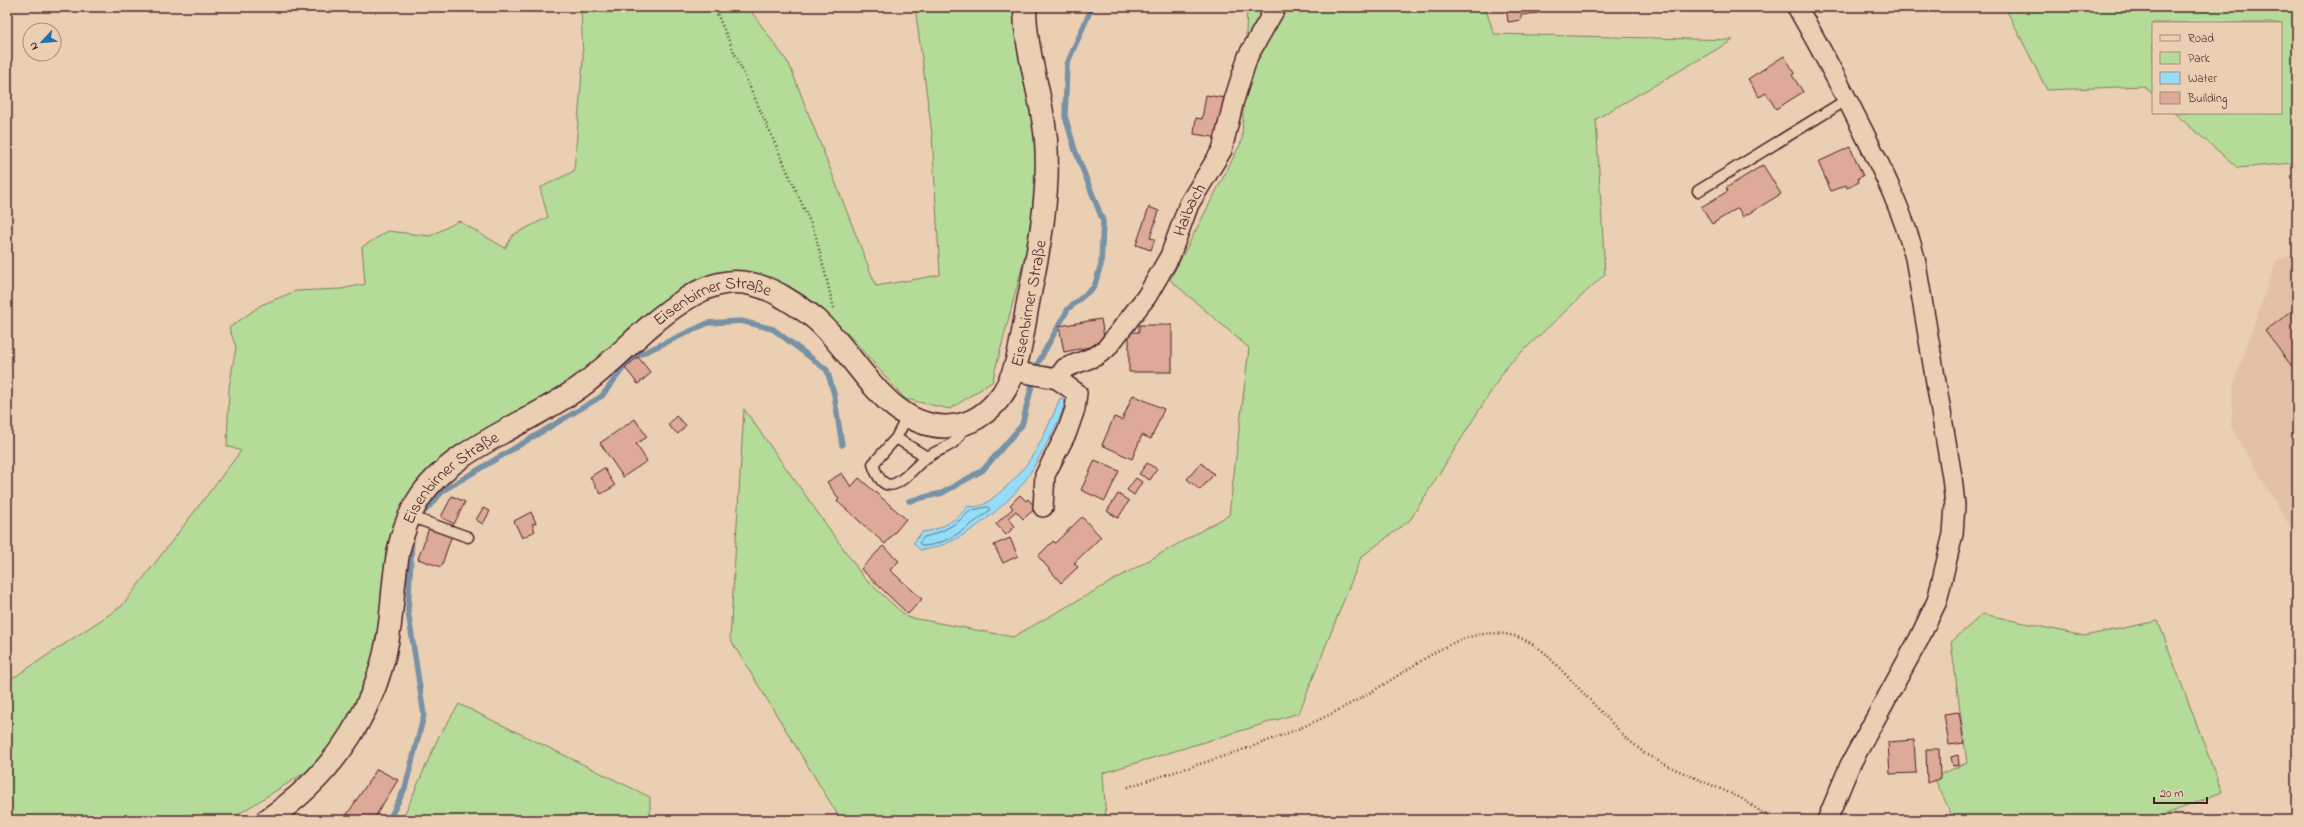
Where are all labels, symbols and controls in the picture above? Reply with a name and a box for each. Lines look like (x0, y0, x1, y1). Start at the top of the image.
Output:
north arrow (22, 22, 62, 62)
legend (2152, 22, 2282, 114)
text: Road (2188, 30, 2214, 48)
text: N (25, 39, 43, 53)
text: Park (2188, 50, 2210, 68)
text: Water (2188, 70, 2217, 88)
text: Building (2187, 90, 2227, 109)
street label: Haibach (1167, 179, 1213, 240)
street label: Eisenbirner Straße (1005, 238, 1054, 370)
street label: Eisenbirner Straße (648, 271, 776, 333)
street label: Eisenbirner Straße (397, 425, 504, 528)
scale bar (2154, 779, 2207, 805)
text: 20 m (2160, 785, 2183, 803)

